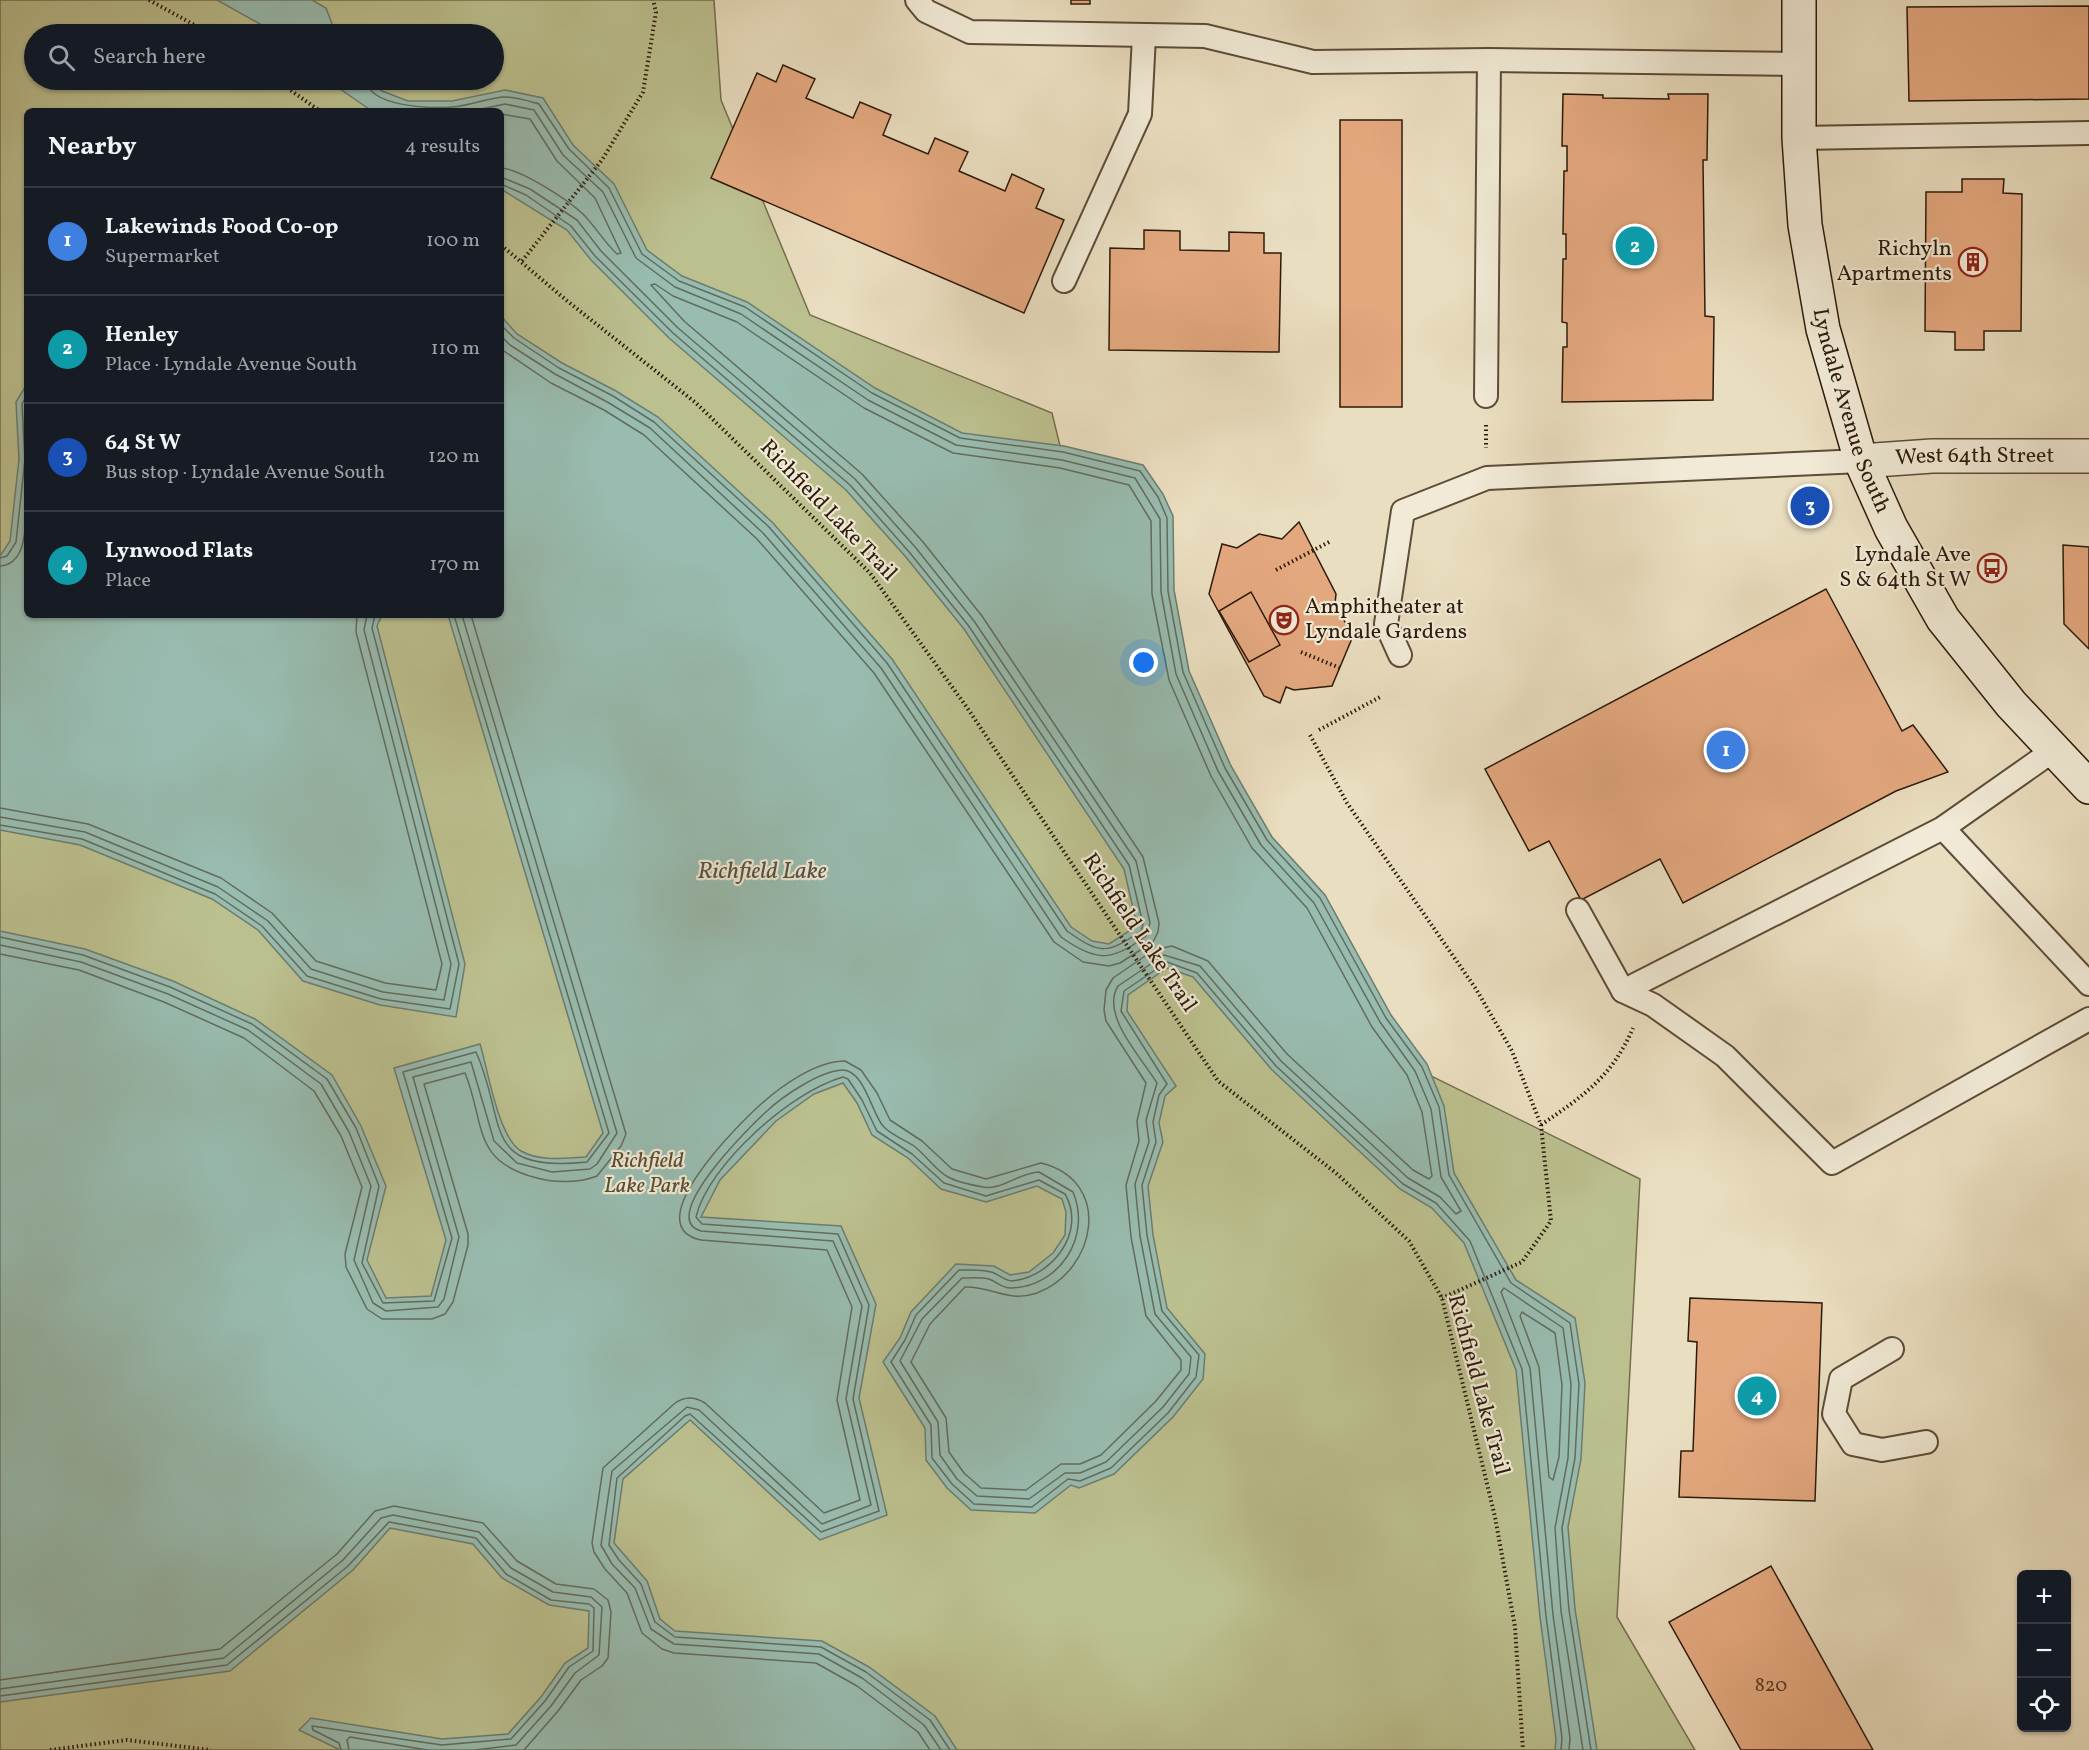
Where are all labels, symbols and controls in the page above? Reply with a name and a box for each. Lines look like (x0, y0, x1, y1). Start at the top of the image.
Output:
search box (24, 24, 504, 90)
icon: search (45, 41, 78, 74)
text: Search here (93, 42, 206, 73)
text: Nearby (48, 129, 137, 165)
text: 4 results (405, 133, 480, 161)
text: Lakewinds Food Co-op (105, 212, 338, 243)
pin: 2 (1616, 224, 1654, 268)
text: 1 (63, 227, 72, 255)
text: 100 m (426, 227, 480, 255)
place label: Richyln Apartments (1837, 234, 1952, 290)
text: Supermarket (105, 243, 220, 271)
building icon: Richyln Apartments (1957, 246, 1989, 278)
street label: Lyndale Avenue South (1804, 306, 1898, 518)
text: Henley (105, 320, 179, 351)
text: 2 (62, 335, 73, 363)
text: 110 m (431, 335, 480, 363)
text: Place · Lyndale Avenue South (105, 351, 357, 379)
text: 64 St W (105, 428, 181, 459)
street label: Richfield Lake Trail (752, 433, 904, 589)
street label: West 64th Street (1894, 440, 2055, 474)
text: 3 (62, 443, 73, 471)
text: 120 m (428, 443, 480, 471)
text: Bus stop · Lyndale Avenue South (105, 459, 385, 487)
pin: 3 (1790, 484, 1830, 528)
text: Lynwood Flats (105, 536, 253, 567)
place label: Lyndale Ave S & 64th St W (1839, 540, 1971, 596)
text: 4 (61, 551, 74, 579)
text: 170 m (430, 551, 480, 579)
bus stop icon: Lyndale Ave S & 64th St W (1976, 552, 2008, 584)
text: Place (105, 567, 151, 595)
place label: Amphitheater at Lyndale Gardens (1305, 592, 1467, 648)
theatre icon: Amphitheater at Lyndale Gardens (1268, 604, 1300, 636)
your location (1129, 648, 1158, 677)
pin: 1 (1706, 728, 1746, 772)
street label: Richfield Lake Trail (1074, 847, 1204, 1019)
water label: Richfield Lake (697, 855, 827, 889)
park label: Richfield Lake Park (604, 1146, 690, 1202)
street label: Richfield Lake Trail (1439, 1291, 1517, 1479)
pin: 4 (1738, 1374, 1776, 1418)
map controls (2017, 1570, 2071, 1732)
button: + (2017, 1570, 2071, 1624)
button: − (2017, 1624, 2071, 1678)
house number: 820 (1755, 1672, 1787, 1700)
button: locate (2017, 1678, 2071, 1732)

